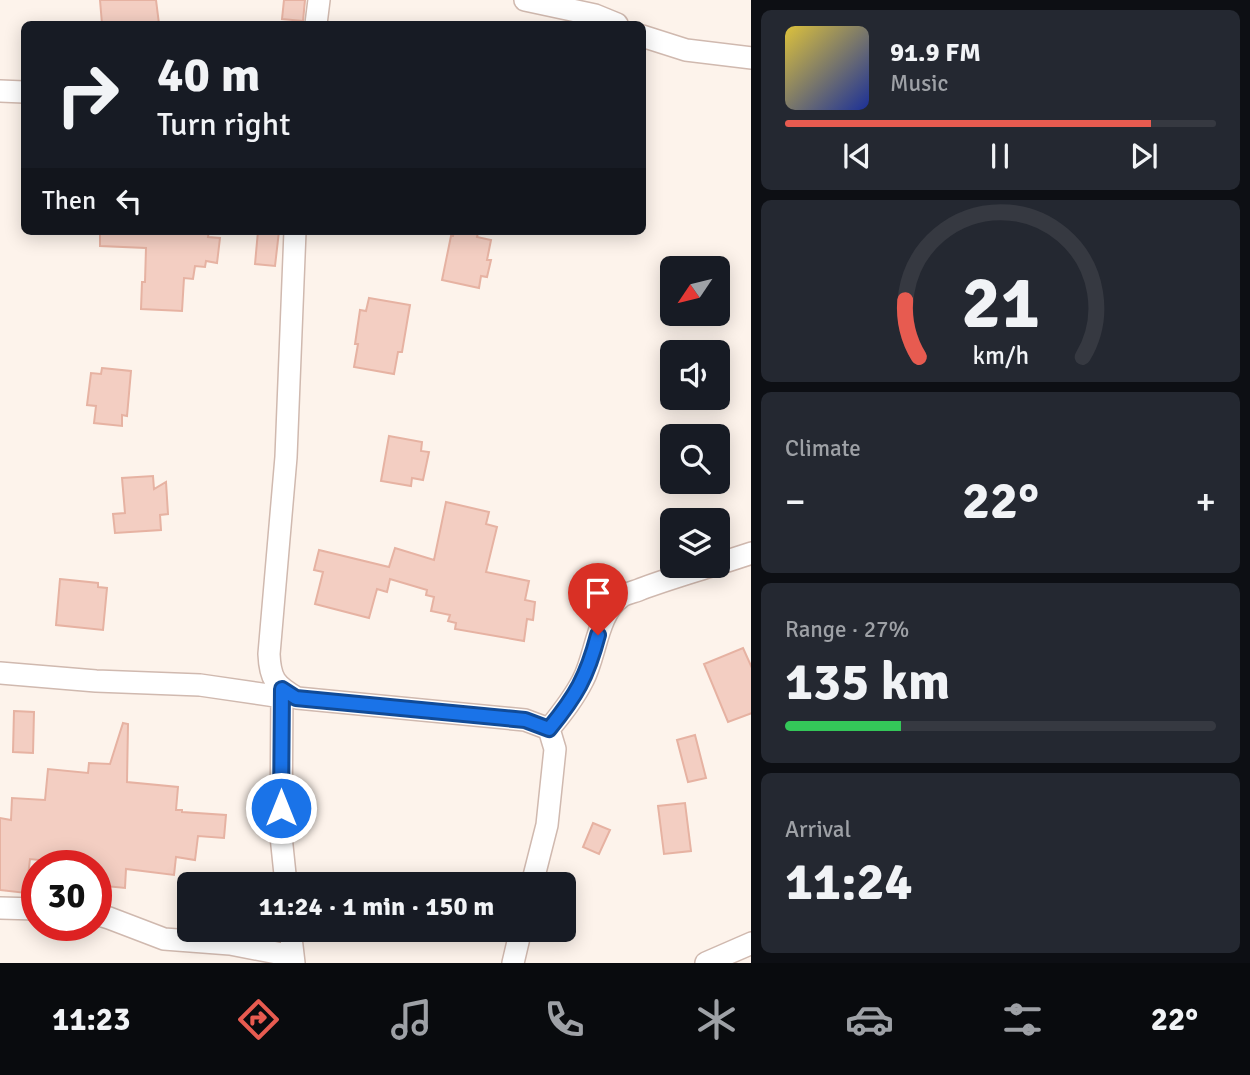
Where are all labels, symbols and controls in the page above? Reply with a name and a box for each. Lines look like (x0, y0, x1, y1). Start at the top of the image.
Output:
text: 91.9 FM (890, 37, 981, 69)
text: 40 m (157, 45, 260, 105)
icon: right (42, 49, 133, 140)
text: Music (890, 69, 948, 98)
text: Turn right (157, 105, 290, 144)
icon: previous (838, 137, 876, 175)
icon: pause (981, 137, 1019, 175)
icon: next (1125, 137, 1163, 175)
icon: left (110, 182, 148, 220)
text: Then (42, 185, 96, 217)
north arrow (660, 256, 730, 326)
map controls (660, 256, 730, 578)
text: 21 (961, 260, 1040, 349)
button: sound (660, 340, 730, 410)
text: km/h (972, 340, 1029, 371)
button: search (660, 424, 730, 494)
text: Climate (785, 434, 861, 463)
text: 22° (962, 469, 1039, 533)
text: − (785, 478, 806, 525)
text: + (1195, 478, 1216, 525)
button: layers (660, 508, 730, 578)
pin (568, 563, 628, 635)
icon: arrive (579, 574, 617, 612)
text: Range · 27% (785, 615, 909, 644)
text: 135 km (785, 650, 950, 714)
position arrow (244, 771, 318, 845)
text: Arrival (785, 815, 851, 844)
speed limit sign: 30 (21, 850, 112, 941)
text: 11:24 (785, 850, 913, 914)
text: 11:24 · 1 min · 150 m (259, 891, 494, 923)
icon: directions (234, 995, 283, 1044)
icon: music (387, 995, 436, 1044)
icon: phone (540, 995, 589, 1044)
icon: climate (692, 995, 741, 1044)
icon: car (845, 995, 894, 1044)
icon: filters (998, 995, 1047, 1044)
text: 11:23 (52, 1000, 130, 1039)
text: 22° (1151, 1000, 1198, 1039)

